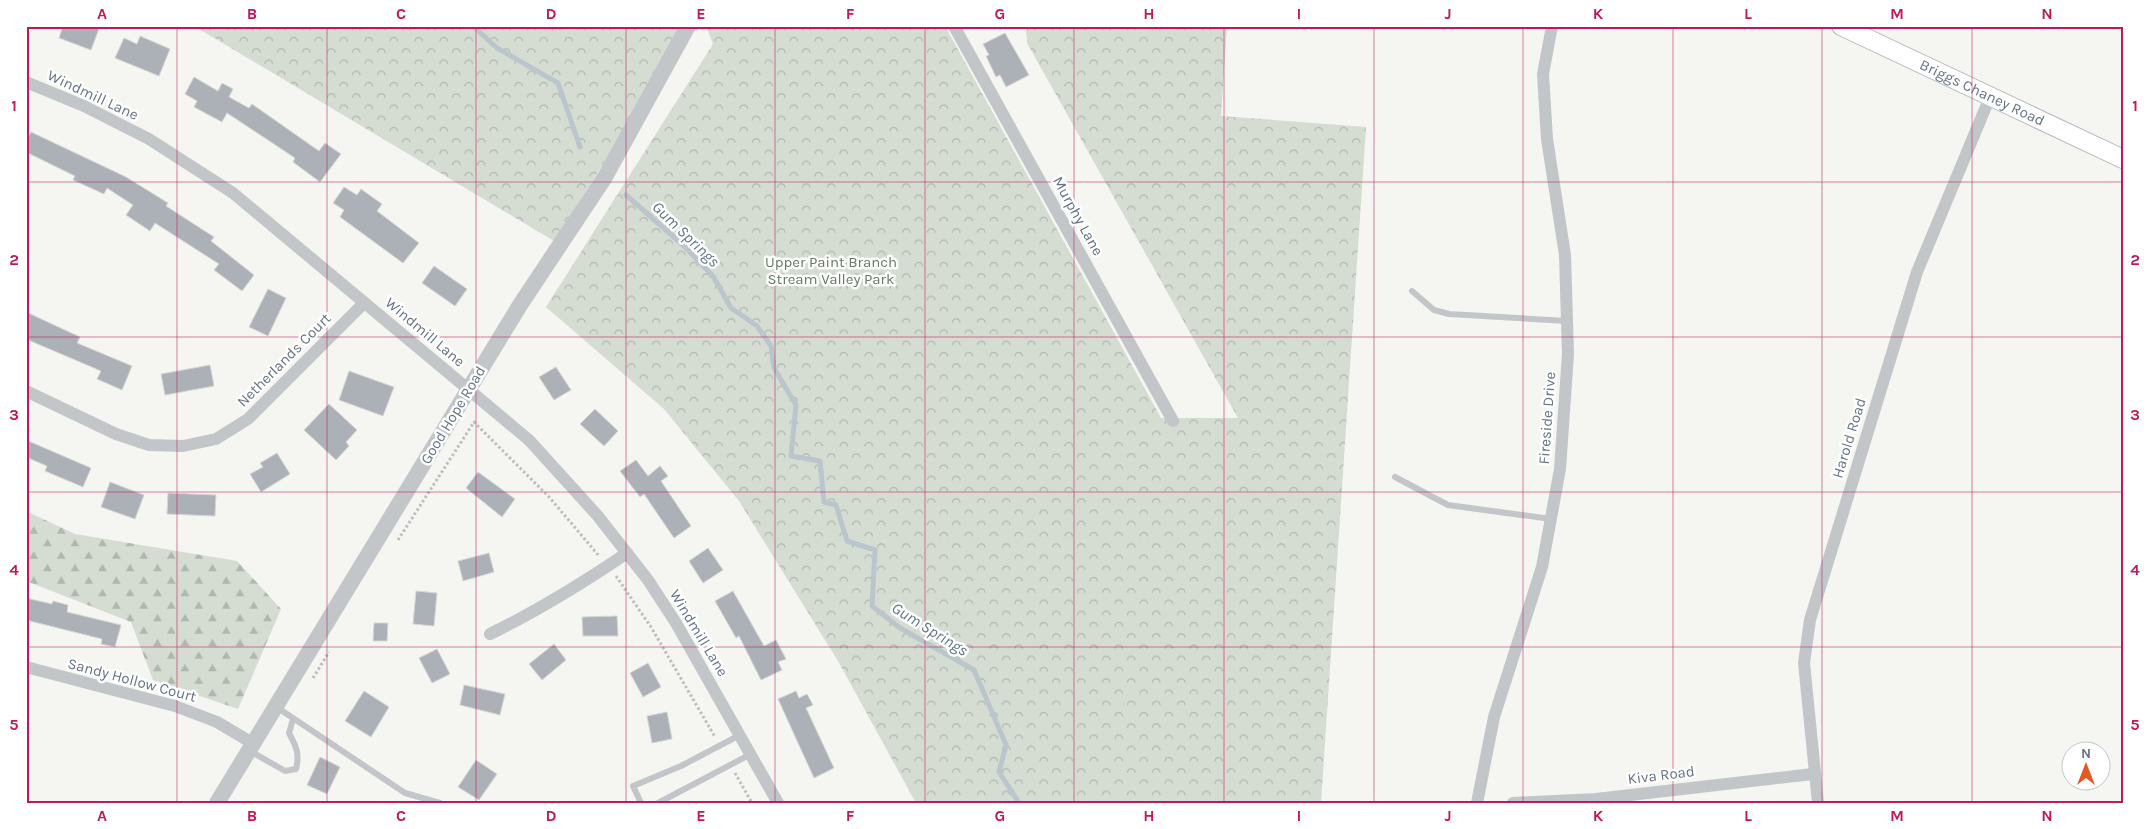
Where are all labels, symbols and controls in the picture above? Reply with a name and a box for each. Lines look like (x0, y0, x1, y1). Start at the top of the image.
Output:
text: A (97, 4, 107, 23)
text: B (247, 4, 257, 23)
text: C (396, 4, 406, 23)
text: D (546, 4, 557, 23)
text: E (696, 4, 706, 23)
text: F (846, 4, 855, 23)
text: G (995, 4, 1005, 23)
text: H (1143, 4, 1155, 23)
text: I (1297, 4, 1301, 23)
text: J (1444, 4, 1452, 23)
text: K (1593, 4, 1604, 23)
text: L (1744, 4, 1752, 23)
text: M (1890, 4, 1904, 23)
text: N (2041, 4, 2053, 23)
street label: Briggs Chaney Road (1917, 55, 2047, 130)
street label: Windmill Lane (45, 66, 141, 124)
text: 1 (11, 96, 17, 115)
text: 1 (2132, 96, 2138, 115)
street label: Murphy Lane (1049, 173, 1107, 259)
water label: Gum Springs (648, 197, 724, 271)
text: 2 (9, 250, 19, 269)
text: 2 (2130, 250, 2140, 269)
park label: Upper Paint Branch Stream Valley Park (765, 253, 897, 288)
street label: Windmill Lane (382, 294, 468, 370)
street label: Netherlands Court (233, 309, 335, 411)
street label: Good Hope Road (417, 363, 489, 467)
street label: Fireside Drive (1535, 371, 1559, 465)
street label: Harold Road (1828, 396, 1870, 480)
text: 3 (9, 405, 19, 424)
text: 3 (2130, 405, 2140, 424)
text: 4 (9, 560, 19, 579)
text: 4 (2130, 560, 2140, 579)
street label: Windmill Lane (666, 586, 732, 680)
water label: Gum Springs (888, 598, 972, 660)
street label: Sandy Hollow Court (66, 654, 199, 706)
text: 5 (9, 715, 19, 734)
text: 5 (2130, 715, 2140, 734)
north arrow (2062, 742, 2112, 792)
text: N (2081, 745, 2091, 762)
street label: Kiva Road (1626, 762, 1696, 788)
text: A (97, 806, 107, 825)
text: B (247, 806, 257, 825)
text: C (396, 806, 406, 825)
text: D (546, 806, 557, 825)
text: E (696, 806, 706, 825)
text: F (846, 806, 855, 825)
text: G (995, 806, 1005, 825)
text: H (1143, 806, 1155, 825)
text: I (1297, 806, 1301, 825)
text: J (1444, 806, 1452, 825)
text: K (1593, 806, 1604, 825)
text: L (1744, 806, 1752, 825)
text: M (1890, 806, 1904, 825)
text: N (2041, 806, 2053, 825)

